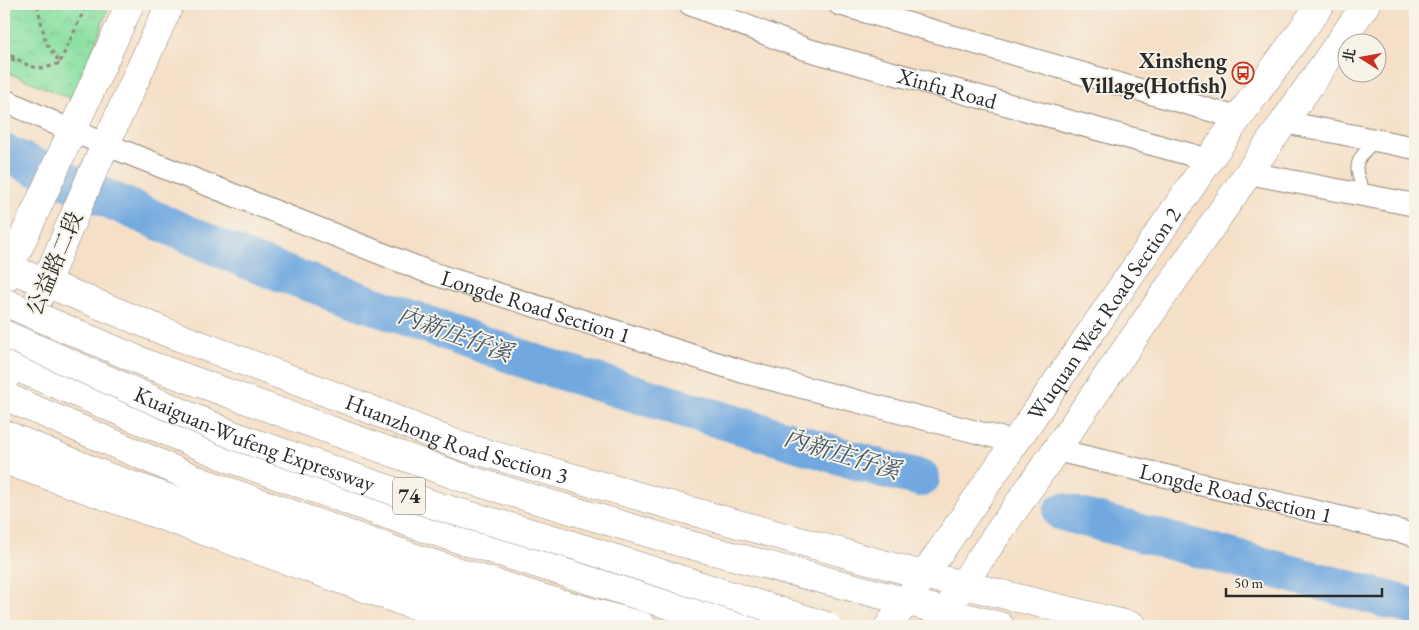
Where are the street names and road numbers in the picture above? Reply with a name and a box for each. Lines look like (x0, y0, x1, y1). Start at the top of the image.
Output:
street label: Xinfu Road (893, 61, 1001, 116)
street label: Wuquan West Road Section 2 (1021, 201, 1188, 426)
street label: 公益路二段 (20, 207, 89, 319)
street label: Longde Road Section 1 (438, 263, 634, 350)
street label: Kuaiguan-Wufeng Expressway (130, 379, 379, 499)
street label: Huanzhong Road Section 3 (341, 387, 571, 491)
street label: Longde Road Section 1 (1137, 456, 1335, 530)
road number: 74 (393, 478, 425, 514)

